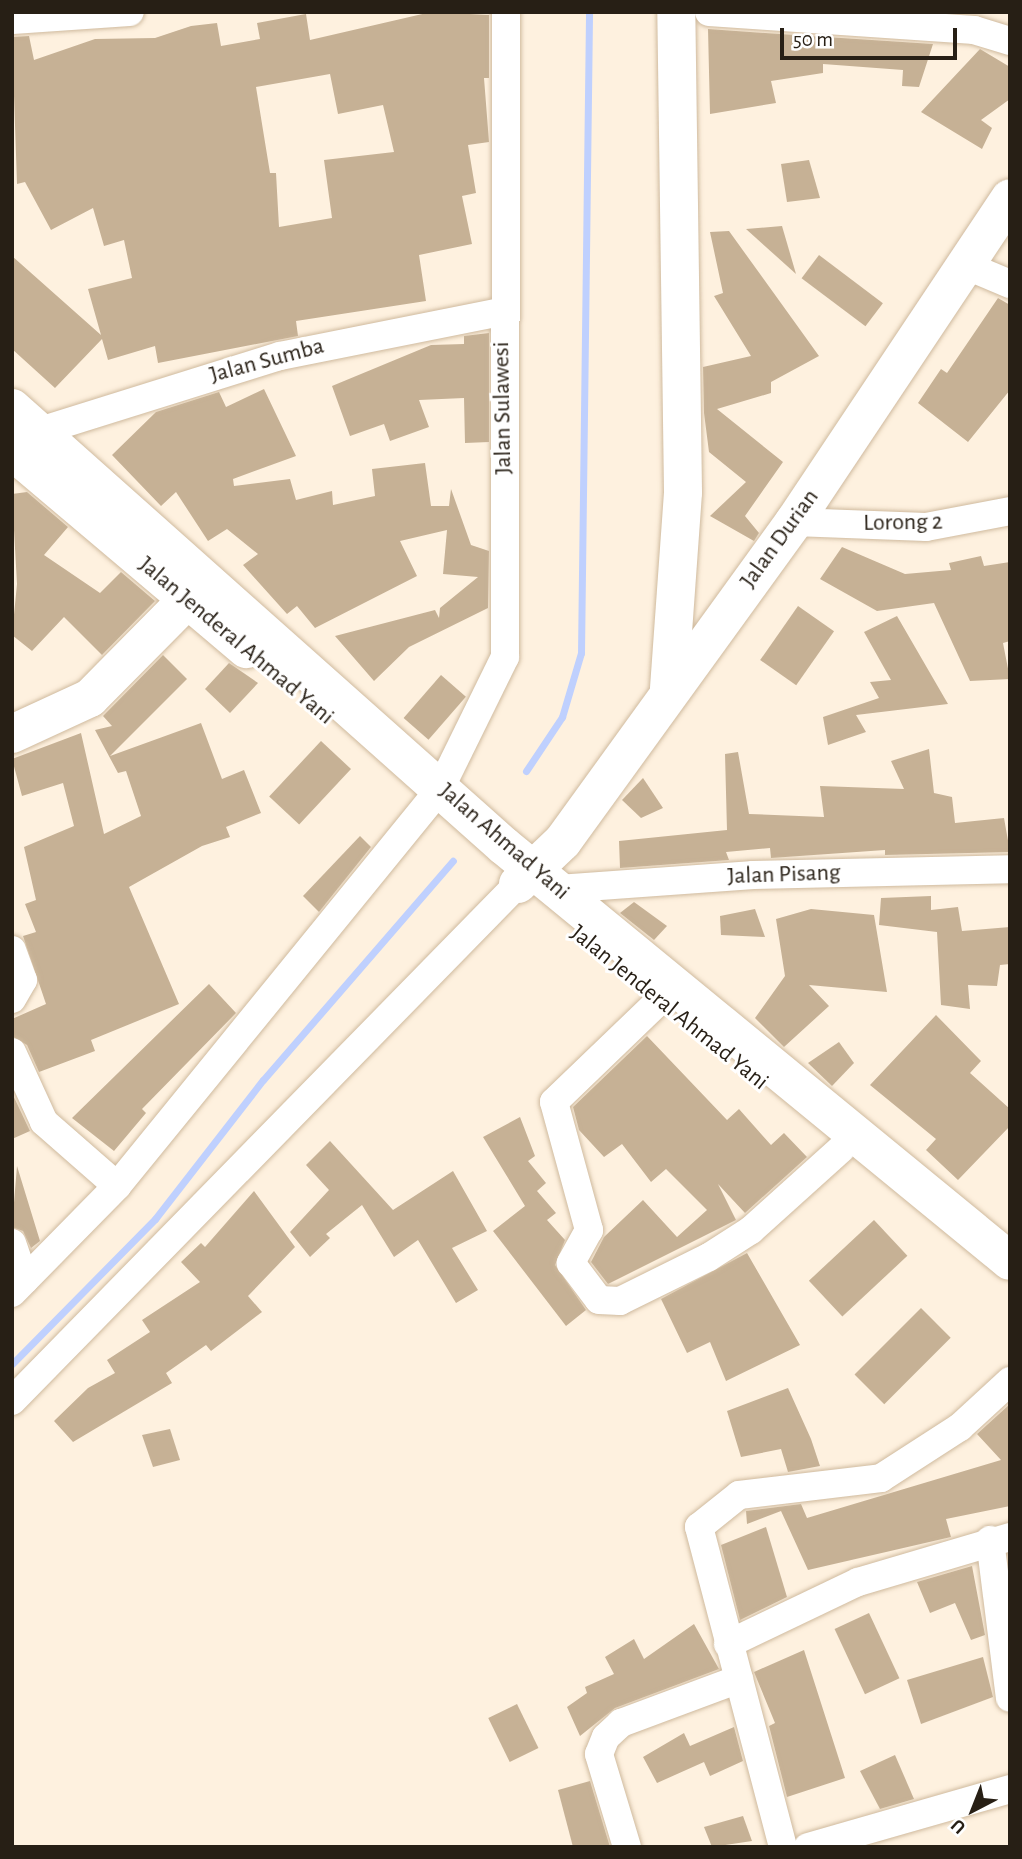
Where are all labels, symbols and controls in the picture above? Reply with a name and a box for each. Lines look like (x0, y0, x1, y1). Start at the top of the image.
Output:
scale bar (784, 14, 961, 58)
text: 50 m (793, 29, 833, 50)
street label: Jalan Sumba (207, 332, 327, 390)
street label: Jalan Sulawesi (487, 341, 519, 475)
street label: Jalan Durian (734, 484, 826, 594)
street label: Lorong 2 (863, 508, 943, 538)
street label: Jalan Jenderal Ahmad Yani (132, 551, 340, 731)
street label: Jalan Ahmad Yani (433, 777, 575, 907)
street label: Jalan Pisang (727, 859, 841, 891)
street label: Jalan Jenderal Ahmad Yani (564, 919, 774, 1097)
north arrow (938, 1775, 1008, 1845)
text: U (948, 1815, 969, 1837)

